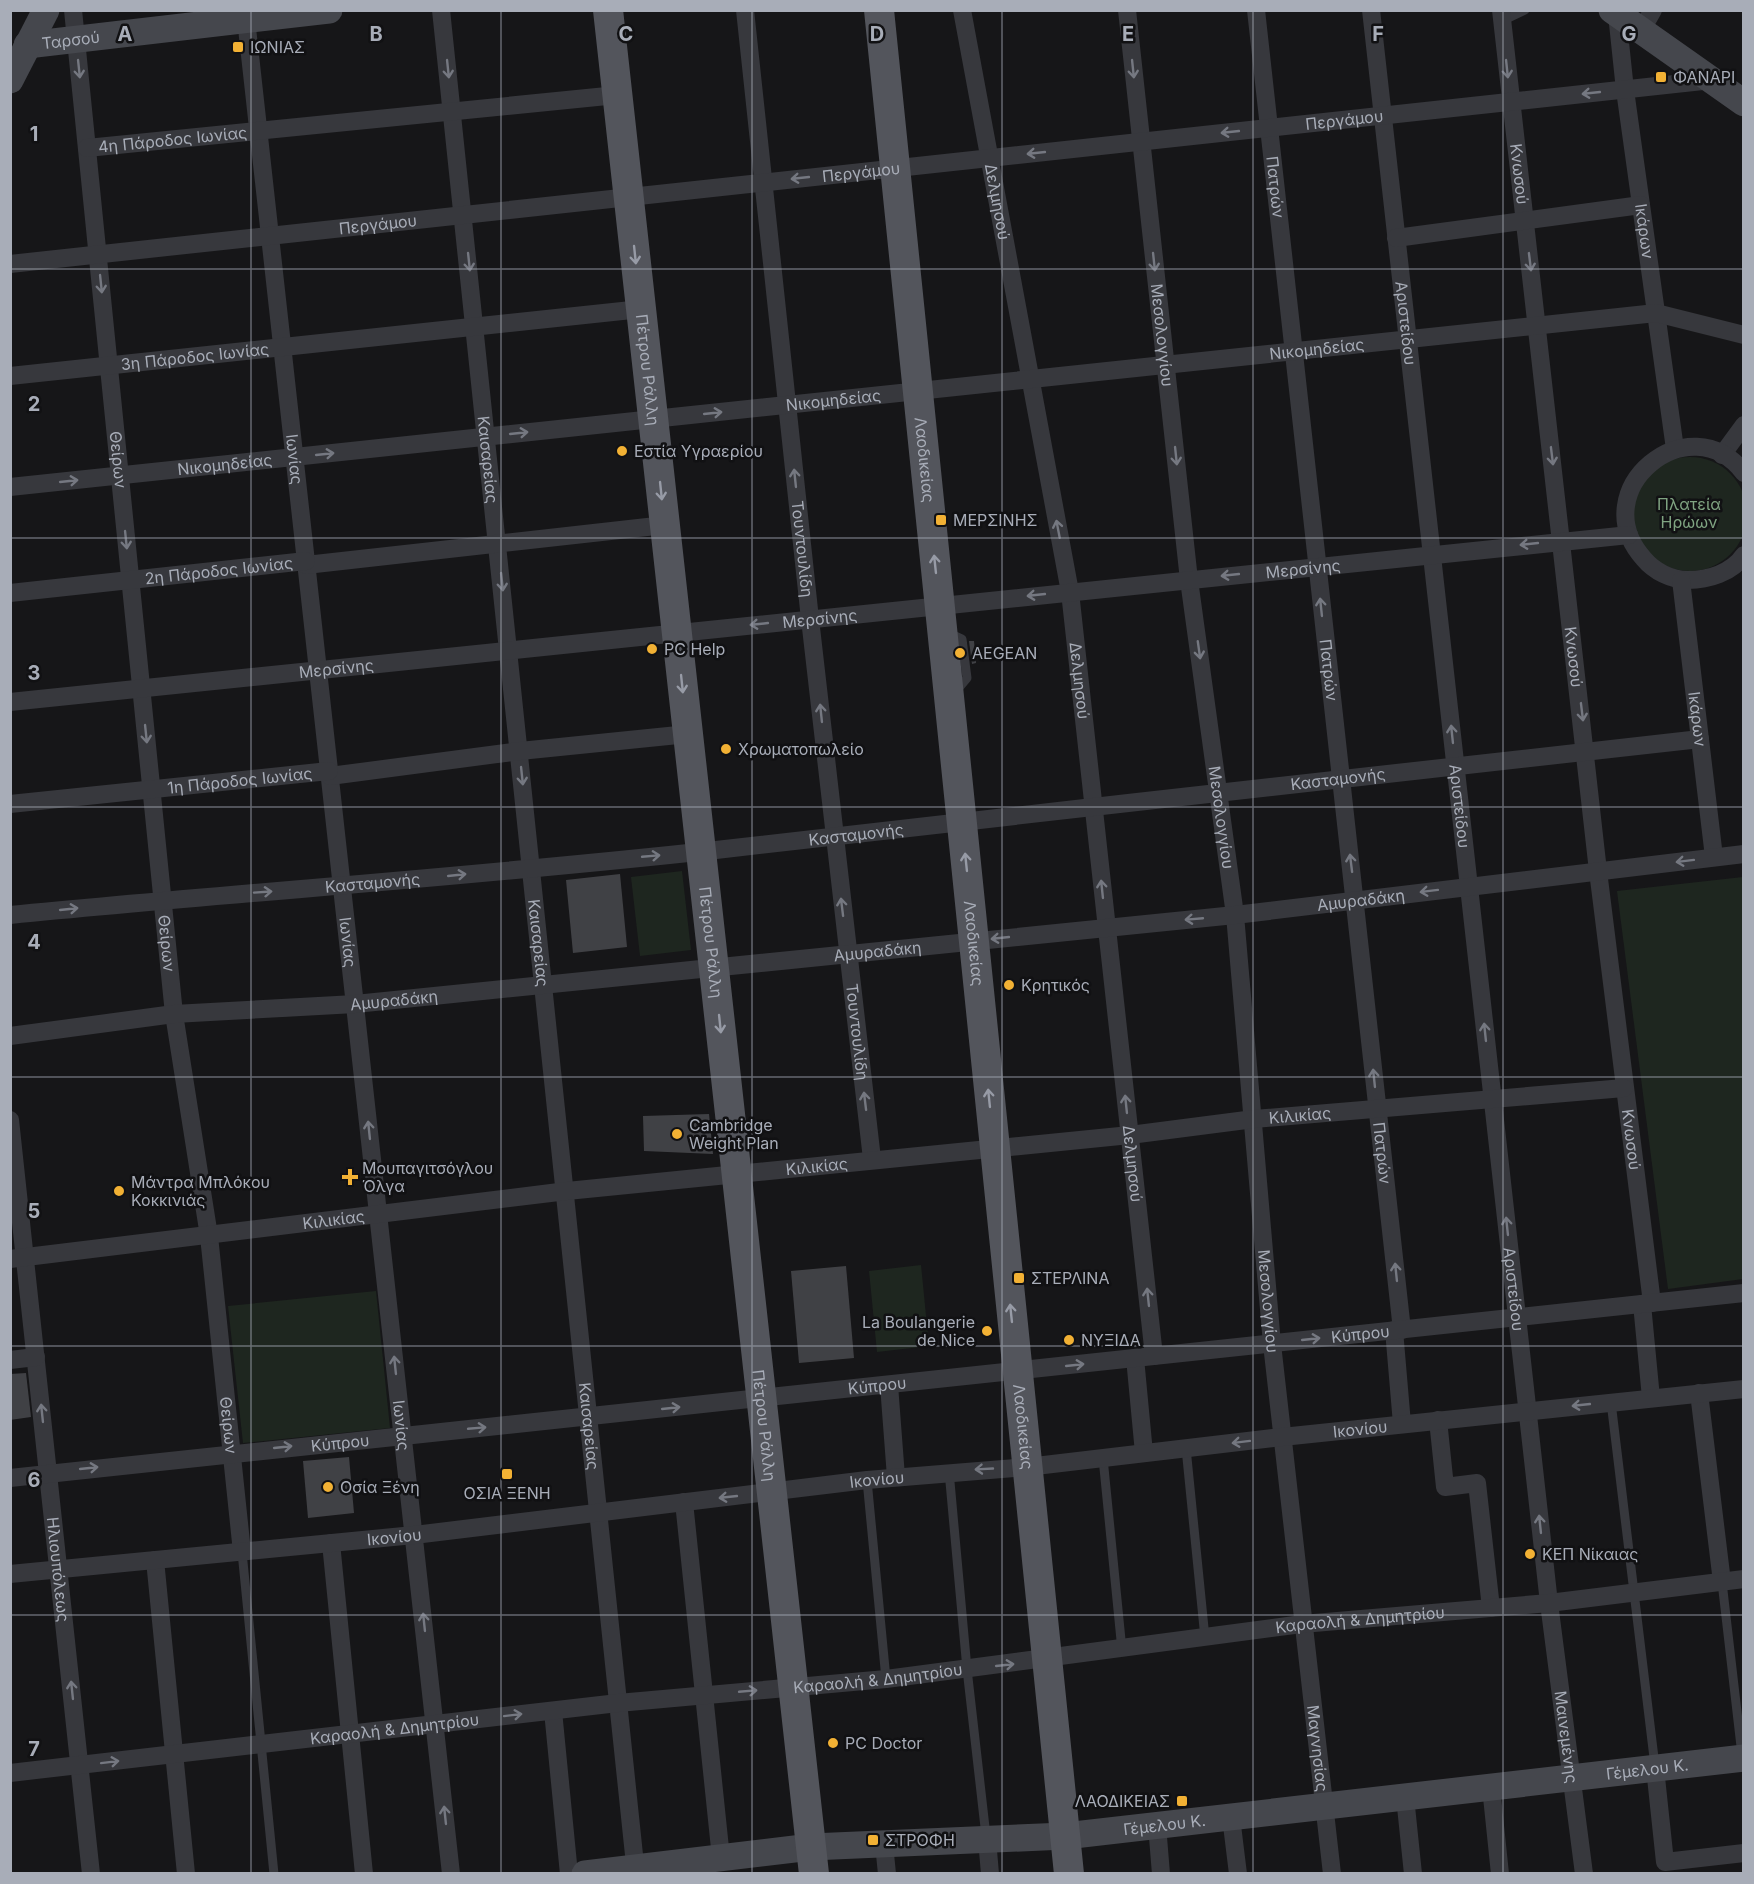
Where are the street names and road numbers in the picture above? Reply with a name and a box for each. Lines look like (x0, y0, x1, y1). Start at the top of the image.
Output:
street label: Ταρσού (41, 27, 101, 53)
street label: Περγάμου (1304, 106, 1384, 134)
street label: 4η Πάροδος Ιωνίας (97, 122, 248, 157)
street label: Κνωσού (1506, 142, 1533, 205)
street label: Πατρών (1262, 155, 1289, 219)
street label: Περγάμου (821, 158, 901, 186)
street label: Δελμησού (981, 162, 1014, 242)
street label: Ικάρων (1631, 202, 1658, 260)
street label: Περγάμου (338, 210, 418, 238)
street label: Αριστείδου (1391, 280, 1421, 366)
street label: Μεσολογγίου (1147, 282, 1178, 388)
street label: Πέτρου Ράλλη (632, 313, 664, 427)
street label: Νικομηδείας (1268, 334, 1365, 364)
street label: 3η Πάροδος Ιωνίας (120, 339, 270, 374)
street label: Νικομηδείας (785, 385, 882, 415)
street label: Καισαρείας (474, 415, 503, 504)
street label: Λαοδικείας (911, 416, 939, 504)
street label: Θείρων (105, 430, 131, 489)
street label: Ιωνίας (282, 433, 307, 486)
street label: Νικομηδείας (176, 449, 273, 479)
street label: Τουντουλίδη (787, 500, 818, 598)
street label: 2η Πάροδος Ιωνίας (144, 552, 294, 588)
street label: Μερσίνης (1265, 555, 1342, 582)
street label: Μερσίνης (781, 605, 858, 632)
street label: Κνωσού (1561, 625, 1587, 688)
street label: Πατρών (1316, 638, 1342, 702)
street label: Δελμησού (1066, 641, 1094, 720)
street label: Μερσίνης (298, 655, 375, 682)
street label: Ικάρων (1684, 690, 1711, 748)
street label: 1η Πάροδος Ιωνίας (166, 763, 313, 798)
street label: Κασταμονής (1289, 763, 1386, 794)
street label: Αριστείδου (1445, 763, 1475, 849)
street label: Μεσολογγίου (1205, 765, 1239, 870)
street label: Κασταμονής (808, 819, 905, 850)
street label: Κασταμονής (324, 869, 421, 897)
street label: Πέτρου Ράλλη (695, 885, 727, 999)
street label: Αμυραδάκη (1316, 885, 1406, 915)
street label: Καισαρείας (524, 898, 553, 988)
street label: Λαοδικείας (960, 899, 988, 987)
street label: Θείρων (154, 914, 180, 973)
street label: Ιωνίας (335, 916, 361, 969)
street label: Αμυραδάκη (833, 937, 922, 966)
street label: Τουντουλίδη (842, 982, 873, 1081)
street label: Αμυραδάκη (349, 986, 439, 1014)
street label: Κιλικίας (1268, 1103, 1332, 1128)
street label: Κνωσού (1618, 1108, 1645, 1171)
street label: Πατρών (1369, 1121, 1396, 1185)
street label: Δελμησού (1119, 1124, 1147, 1203)
street label: Κιλικίας (785, 1153, 849, 1179)
street label: Κιλικίας (301, 1206, 366, 1233)
street label: Αριστείδου (1499, 1246, 1529, 1332)
street label: Μεσολογγίου (1254, 1249, 1283, 1354)
street label: Κύπρου (1330, 1321, 1391, 1347)
street label: Πέτρου Ράλλη (748, 1368, 781, 1482)
street label: Κύπρου (847, 1372, 907, 1399)
street label: Καισαρείας (575, 1381, 604, 1471)
street label: Λαοδικείας (1009, 1383, 1038, 1471)
street label: Θείρων (216, 1396, 242, 1455)
street label: Ιωνίας (389, 1399, 414, 1452)
street label: Ικονίου (1332, 1416, 1388, 1442)
street label: Κύπρου (310, 1430, 370, 1456)
street label: Ικονίου (848, 1467, 905, 1492)
street label: Ηλιουπόλεως (43, 1516, 74, 1623)
street label: Ικονίου (366, 1524, 423, 1549)
street label: Καραολή & Δημητρίου (1274, 1602, 1446, 1637)
street label: Καραολή & Δημητρίου (792, 1659, 964, 1697)
street label: Μαινεμένης (1550, 1689, 1582, 1785)
street label: Μαγνησίας (1303, 1704, 1333, 1793)
street label: Καραολή & Δημητρίου (309, 1709, 480, 1748)
street label: Γέμελου Κ. (1605, 1754, 1690, 1784)
street label: Γέμελου Κ. (1122, 1810, 1207, 1839)

